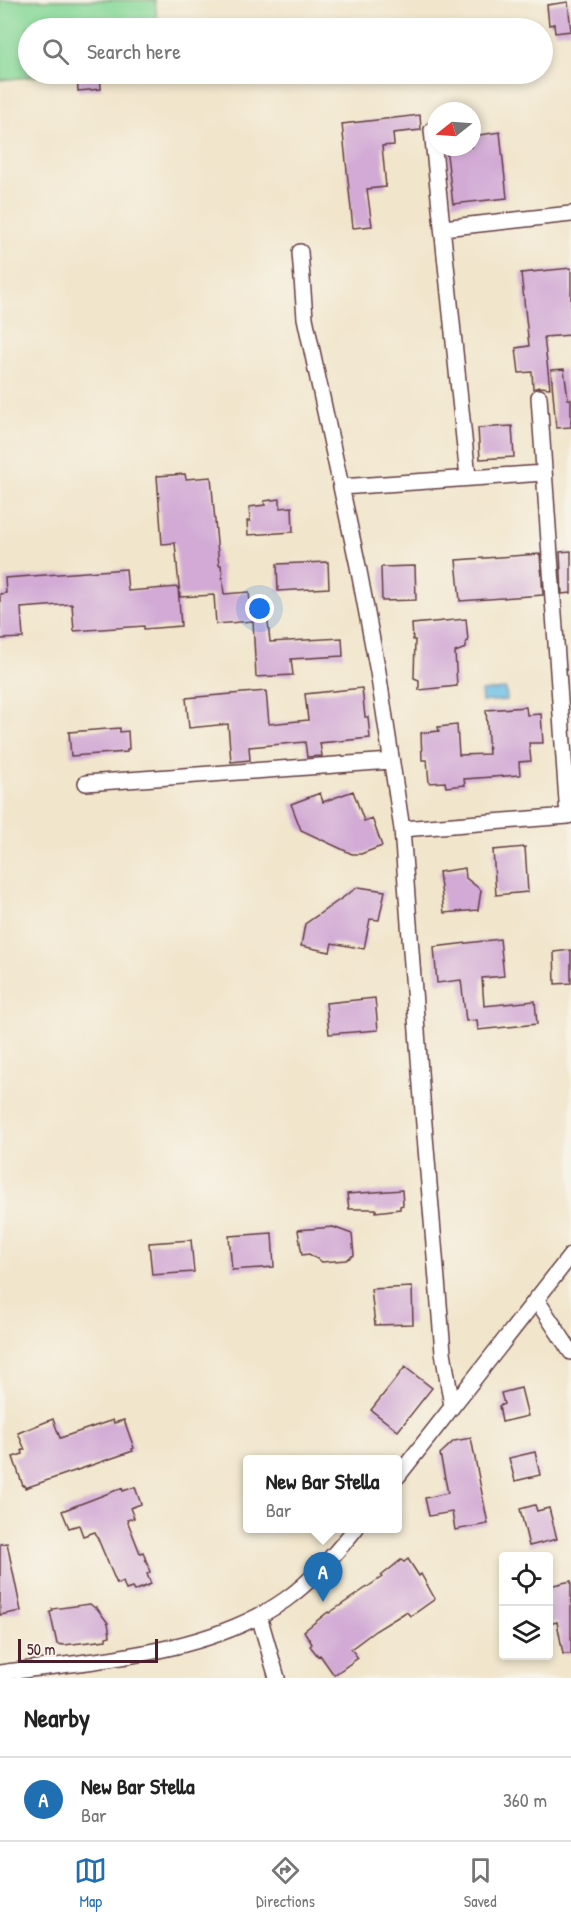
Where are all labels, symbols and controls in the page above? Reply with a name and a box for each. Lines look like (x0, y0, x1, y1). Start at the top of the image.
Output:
search box (18, 18, 553, 84)
icon: search (39, 35, 72, 68)
text: Search here (87, 36, 181, 66)
north arrow (427, 102, 481, 156)
your location (245, 594, 274, 623)
popup (243, 1455, 402, 1533)
text: New Bar Stella (266, 1466, 379, 1496)
text: Bar (266, 1496, 291, 1523)
pin: A (304, 1552, 342, 1602)
map controls (499, 1552, 553, 1660)
button: locate (499, 1552, 553, 1606)
button: layers (499, 1606, 553, 1660)
scale bar (18, 1636, 158, 1664)
text: 50 m (27, 1638, 56, 1660)
text: Nearby (24, 1700, 90, 1735)
text: New Bar Stella (81, 1771, 195, 1801)
text: A (39, 1786, 48, 1813)
text: 360 m (503, 1786, 547, 1813)
text: Bar (81, 1801, 107, 1828)
tab: Map (74, 1854, 107, 1912)
tab: Directions (256, 1854, 315, 1912)
tab: Saved (464, 1854, 497, 1912)

